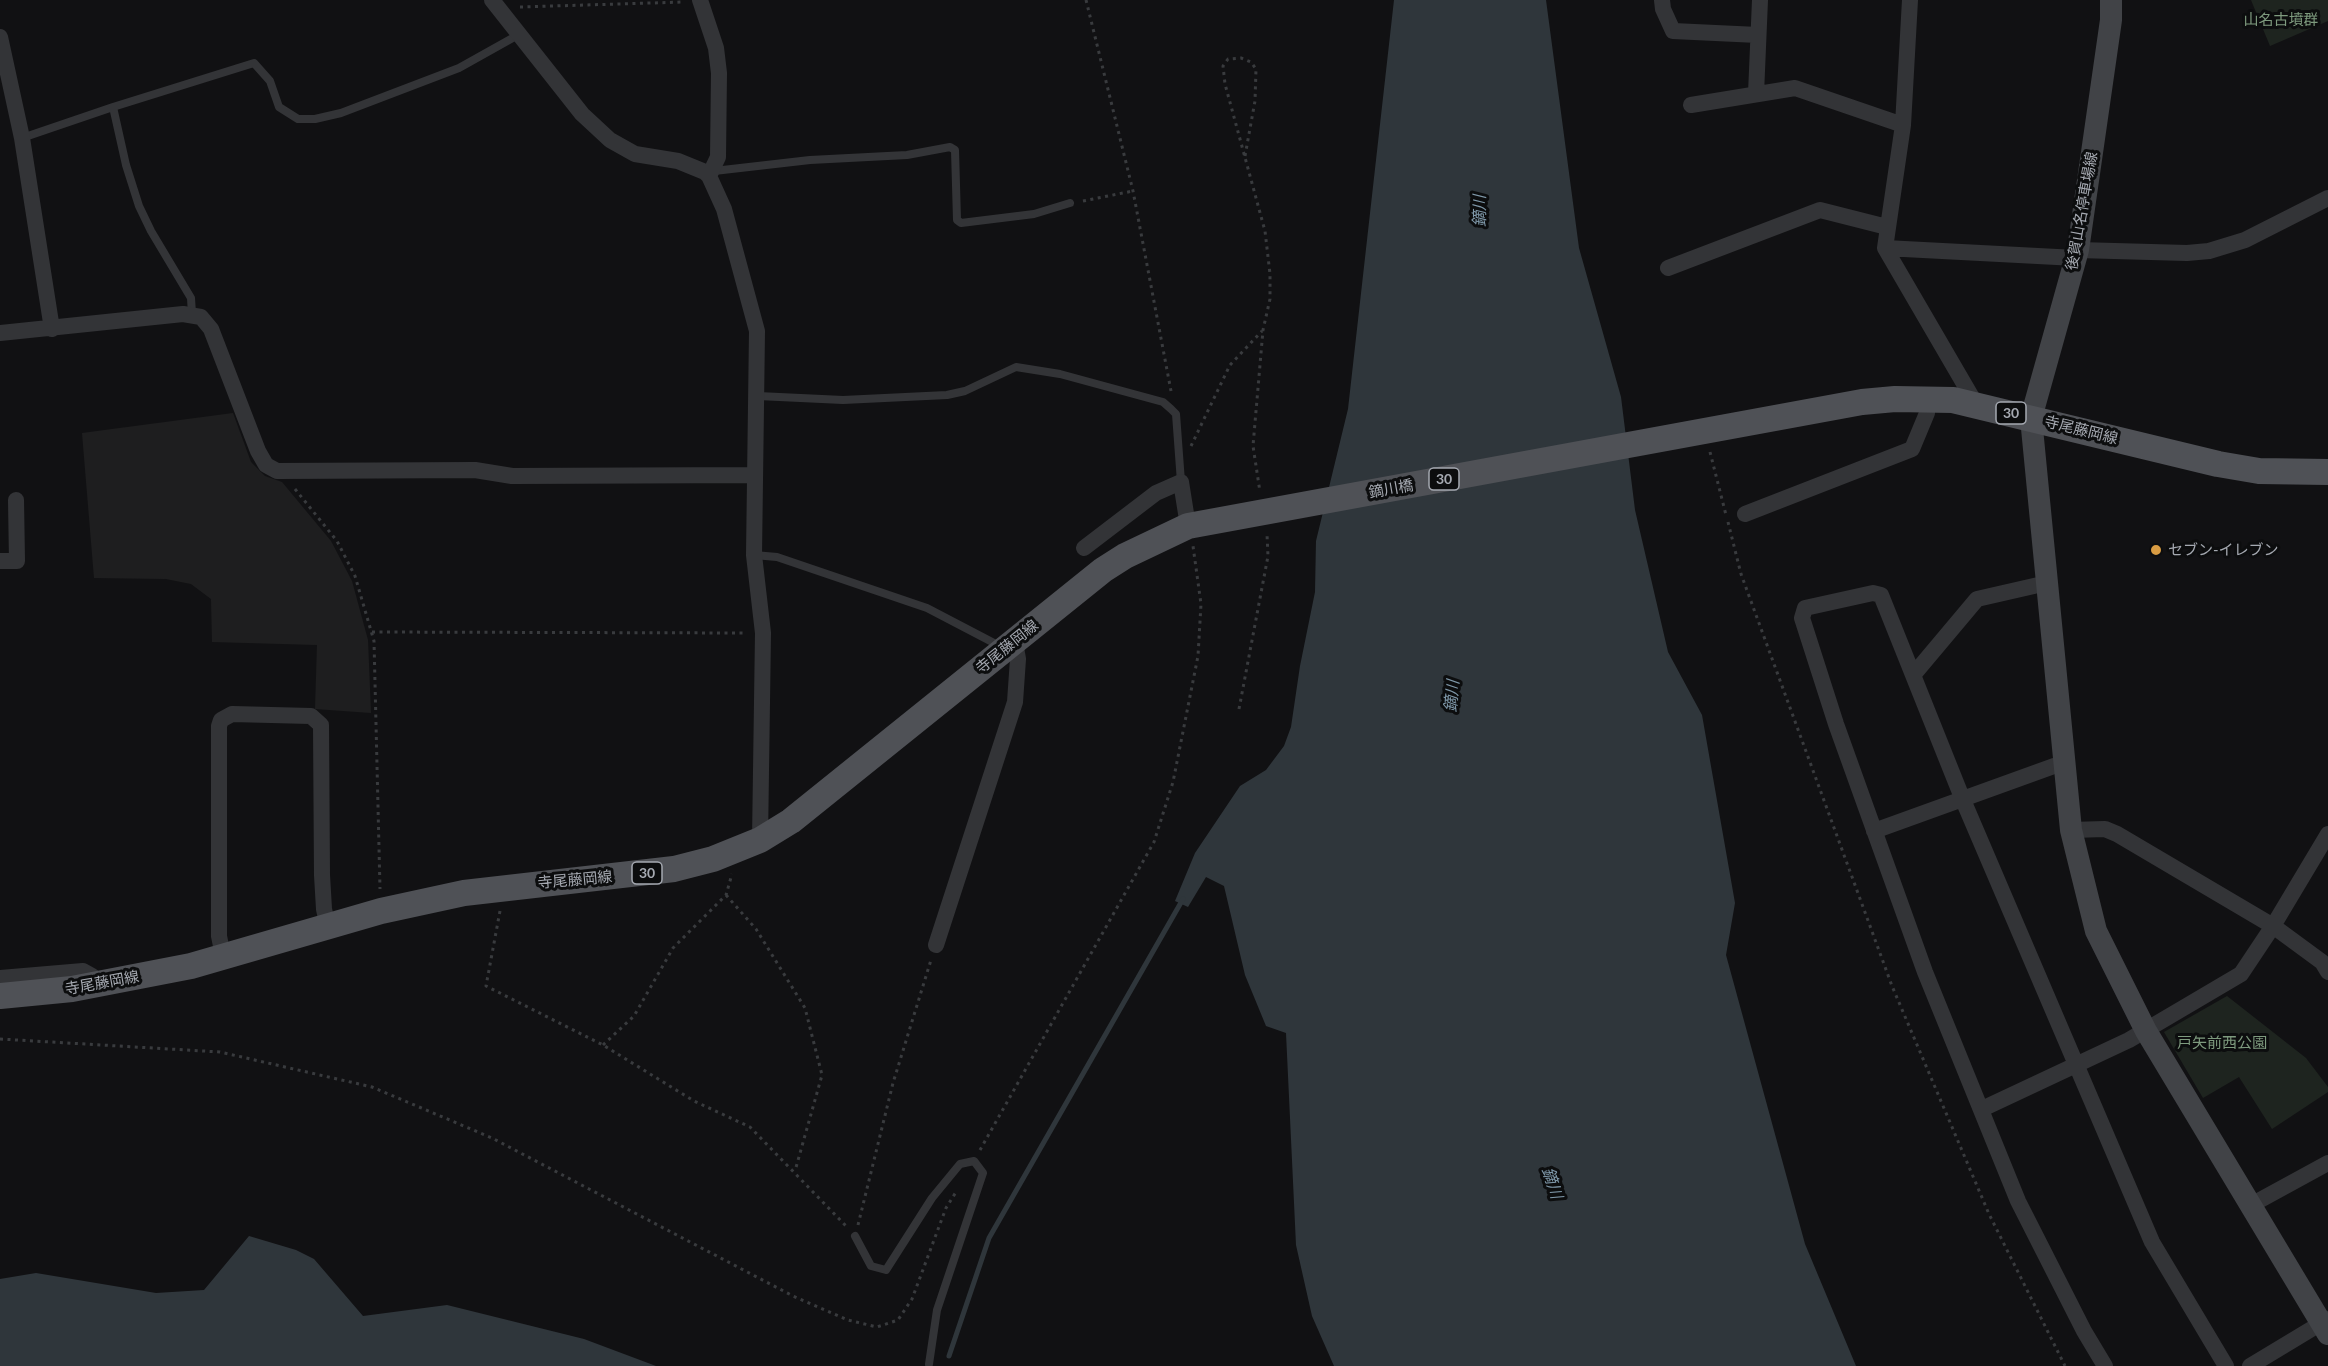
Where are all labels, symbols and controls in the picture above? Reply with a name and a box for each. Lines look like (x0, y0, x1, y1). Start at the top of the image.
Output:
park label: 山名古墳群 (2244, 11, 2318, 29)
street label: 後賀山名停車場線 (2063, 150, 2101, 272)
water label: 鏑川 (1470, 195, 1490, 227)
road number: 30 (1996, 402, 2026, 424)
street label: 寺尾藤岡線 (2042, 412, 2120, 448)
road number: 30 (1429, 468, 1459, 490)
street label: 鏑川橋 (1367, 476, 1415, 502)
place label: セブン-イレブン (2168, 541, 2279, 559)
marker: セブン-イレブン (2149, 543, 2163, 557)
street label: 寺尾藤岡線 (972, 616, 1042, 678)
water label: 鏑川 (1441, 679, 1463, 713)
road number: 30 (632, 862, 662, 884)
street label: 寺尾藤岡線 (537, 868, 613, 892)
street label: 寺尾藤岡線 (64, 968, 140, 998)
park label: 戸矢前西公園 (2177, 1034, 2267, 1052)
water label: 鏑川 (1538, 1165, 1566, 1201)

